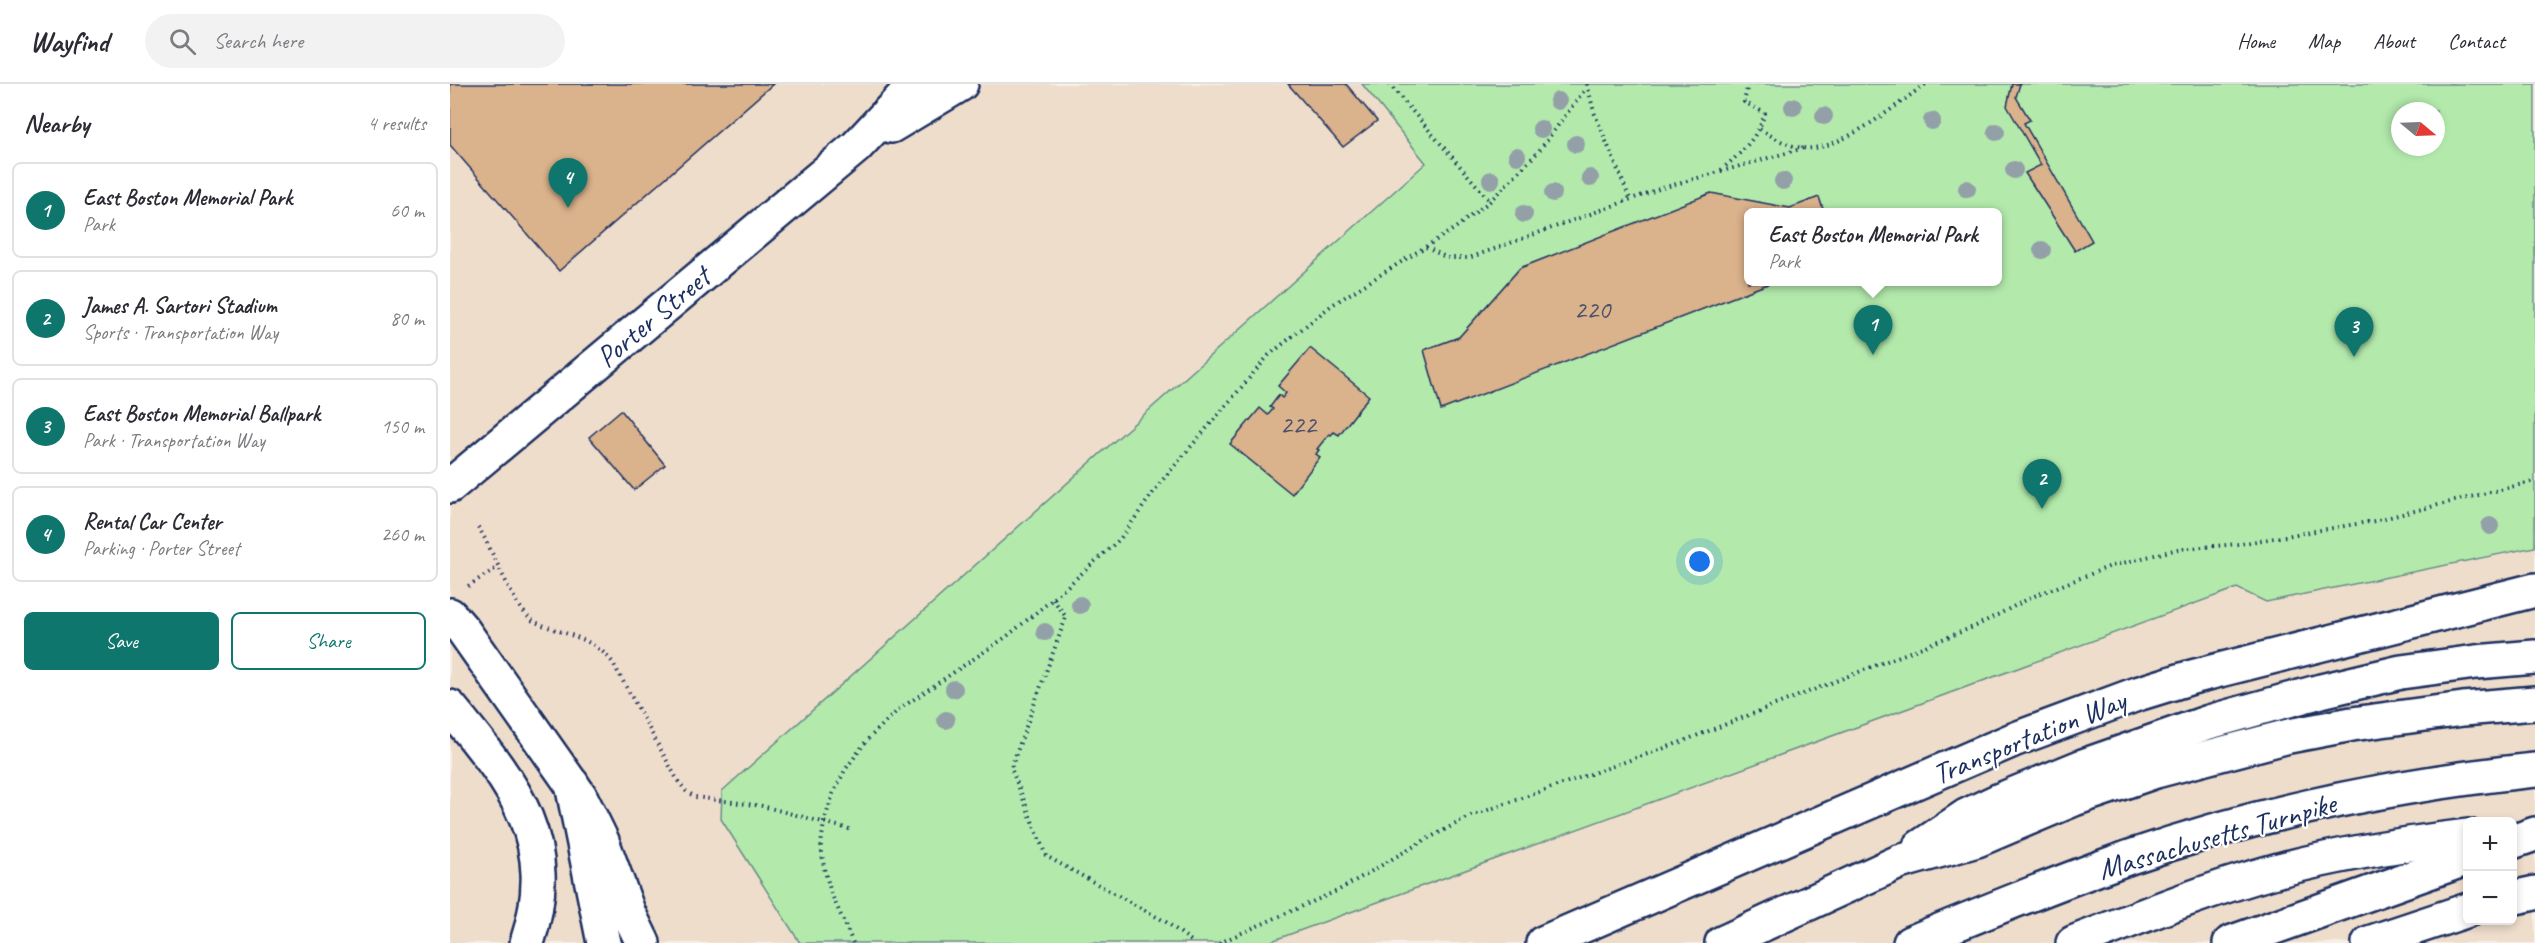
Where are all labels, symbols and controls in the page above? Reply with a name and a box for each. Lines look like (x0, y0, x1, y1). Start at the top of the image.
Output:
search box (145, 14, 565, 68)
text: Wayfind (30, 24, 109, 59)
icon: search (166, 25, 199, 58)
text: Search here (214, 27, 303, 55)
text: Home (2237, 28, 2275, 54)
text: Map (2308, 28, 2340, 54)
text: About (2373, 28, 2415, 54)
text: Contact (2448, 28, 2505, 54)
north arrow (2391, 102, 2445, 156)
text: Nearby (24, 107, 89, 140)
text: 4 results (367, 111, 426, 136)
pin: 4 (548, 158, 588, 208)
text: East Boston Memorial Park (83, 184, 292, 212)
text: 1 (41, 198, 50, 223)
text: 60 m (390, 198, 424, 223)
popup (1744, 208, 2002, 286)
text: Park (83, 212, 115, 237)
text: East Boston Memorial Park (1768, 221, 1978, 249)
text: Park (1768, 249, 1800, 274)
street label: Porter Street (588, 256, 721, 376)
text: James A. Sartori Stadium (83, 292, 277, 320)
house number: 220 (1574, 292, 1612, 326)
text: 2 (41, 306, 50, 331)
text: 80 m (390, 306, 424, 331)
pin: 1 (1854, 306, 1892, 355)
pin: 3 (2334, 308, 2374, 357)
text: Sports · Transportation Way (83, 320, 278, 345)
text: East Boston Memorial Ballpark (83, 400, 320, 428)
house number: 222 (1280, 407, 1318, 441)
text: 3 (41, 414, 50, 439)
text: 150 m (381, 414, 424, 439)
text: Park · Transportation Way (83, 428, 265, 453)
pin: 2 (2022, 460, 2062, 509)
text: Rental Car Center (83, 508, 222, 536)
text: 4 (41, 522, 50, 547)
text: 260 m (381, 522, 424, 547)
text: Parking · Porter Street (83, 536, 240, 561)
your location (1685, 547, 1714, 576)
button: Save (24, 612, 219, 670)
button: Share (231, 612, 426, 670)
street label: Transportation Way (1927, 680, 2134, 793)
street label: Massachusetts Turnpike (2094, 783, 2342, 888)
map controls (2463, 817, 2517, 925)
button: + (2463, 817, 2517, 871)
button: − (2463, 871, 2517, 925)

